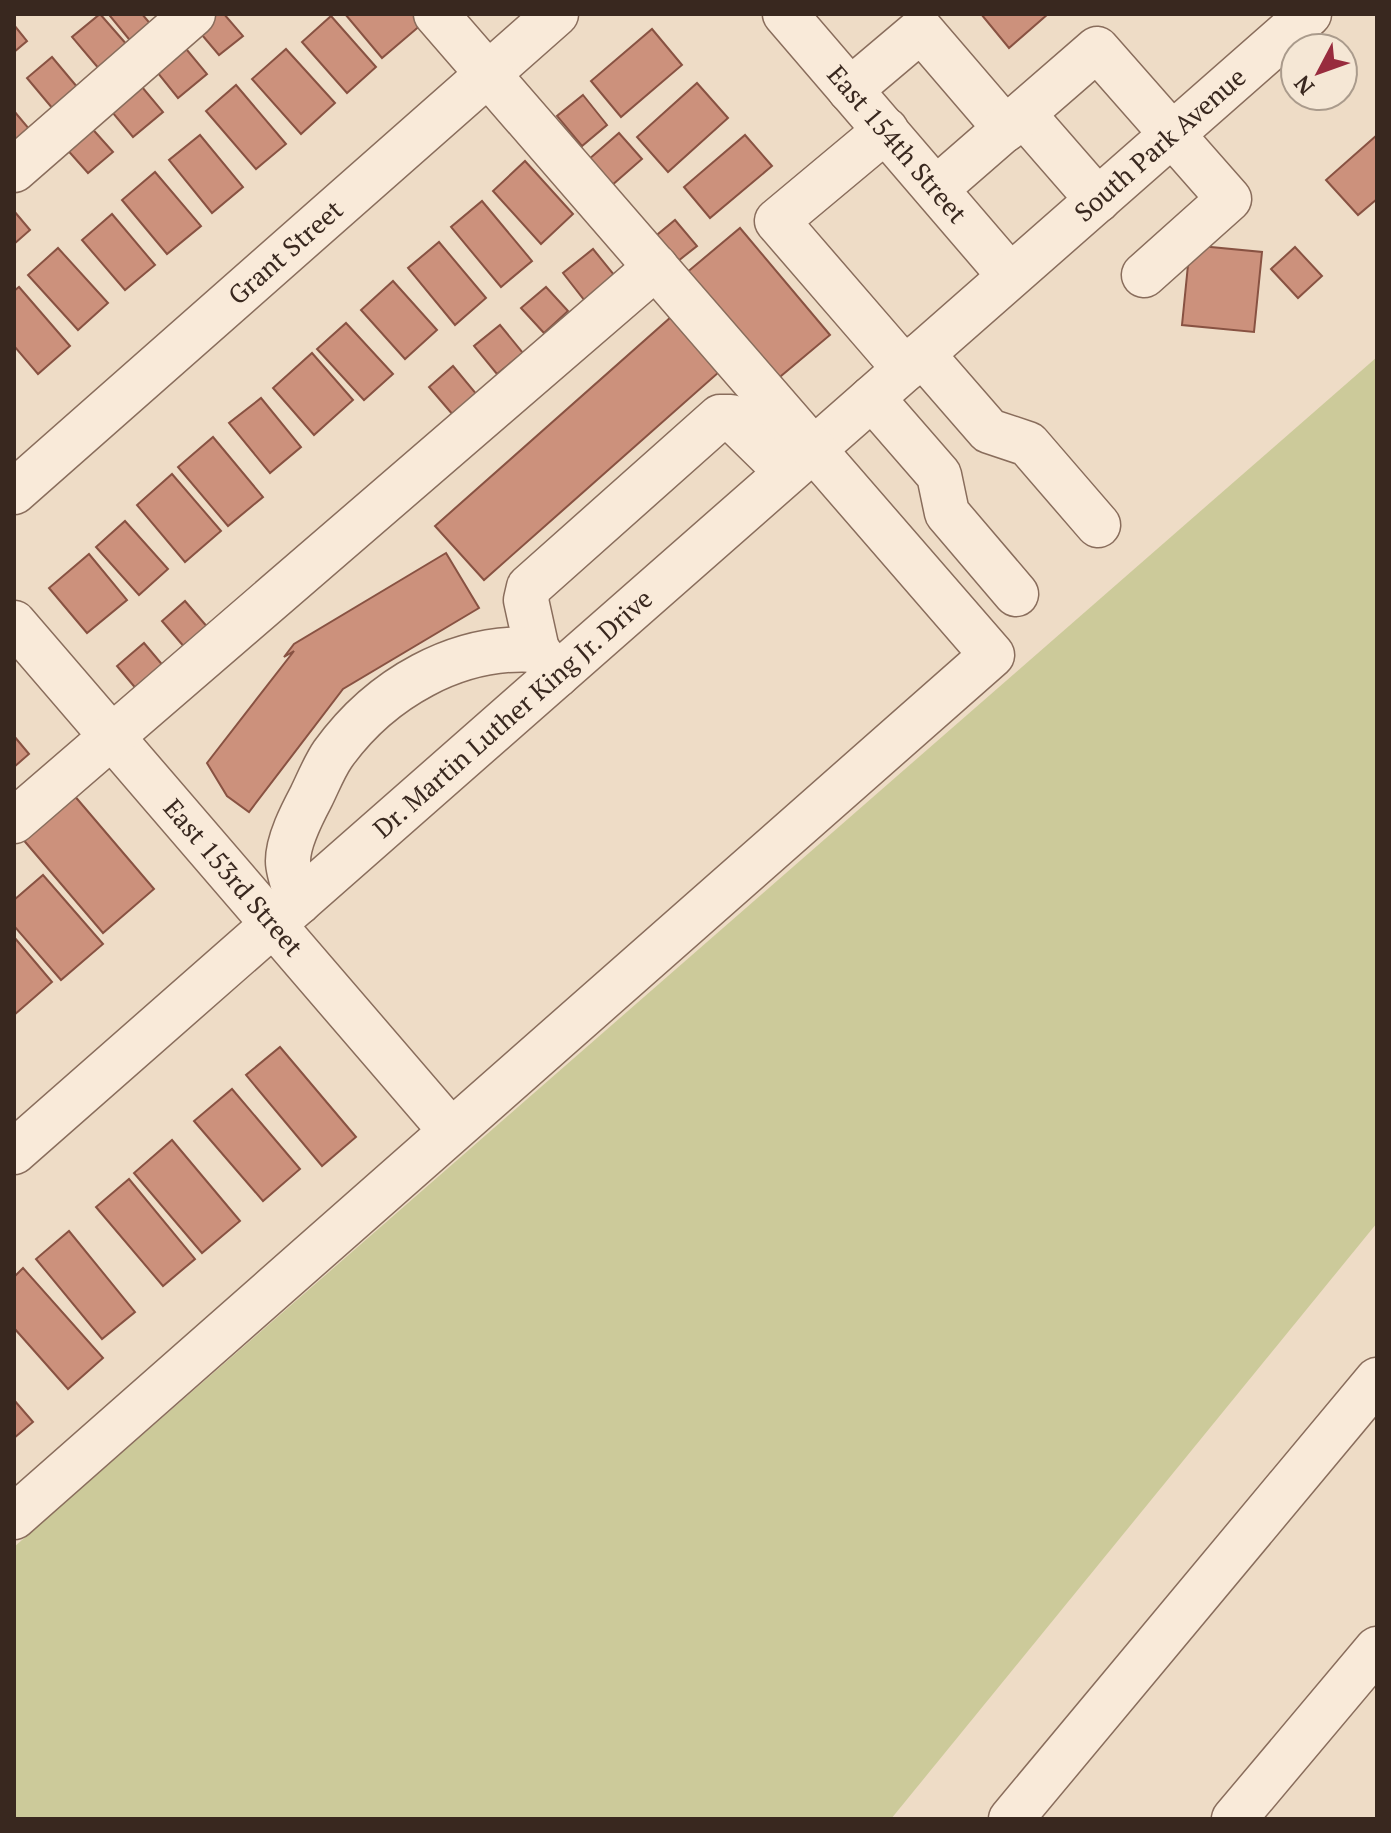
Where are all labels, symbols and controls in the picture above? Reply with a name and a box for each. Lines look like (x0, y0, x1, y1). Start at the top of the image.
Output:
north arrow (1279, 32, 1359, 112)
street label: East 154th Street (821, 58, 975, 230)
street label: South Park Avenue (1067, 59, 1253, 228)
text: N (1287, 69, 1320, 101)
street label: Grant Street (220, 192, 350, 311)
street label: Dr. Martin Luther King Jr. Drive (365, 581, 659, 845)
street label: East 153rd Street (157, 791, 311, 963)

